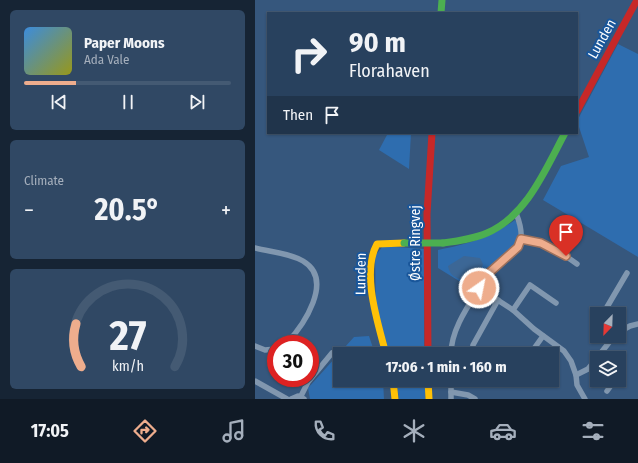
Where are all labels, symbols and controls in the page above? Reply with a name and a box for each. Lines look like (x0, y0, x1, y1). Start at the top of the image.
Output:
street label: Lunden (584, 16, 620, 62)
text: 90 m (349, 26, 406, 59)
icon: right (283, 28, 335, 80)
text: Paper Moons (84, 34, 165, 52)
text: Ada Vale (84, 52, 129, 67)
text: Florahaven (349, 60, 430, 82)
icon: previous (48, 91, 70, 113)
icon: pause (117, 91, 139, 113)
icon: next (186, 91, 208, 113)
icon: arrive (321, 104, 343, 126)
text: Then (283, 106, 313, 124)
text: Climate (24, 173, 64, 188)
text: 20.5° (94, 192, 160, 228)
text: − (24, 197, 34, 224)
text: + (221, 197, 231, 224)
street label: Østre Ringvej (407, 205, 424, 281)
pin (549, 215, 583, 256)
icon: arrive (555, 221, 577, 243)
street label: Lunden (352, 253, 370, 295)
position arrow (458, 267, 500, 309)
north arrow (590, 307, 626, 343)
map controls (590, 307, 626, 387)
text: 27 (108, 311, 146, 361)
speed limit sign: 30 (267, 335, 319, 387)
button: layers (590, 351, 626, 387)
text: km/h (112, 358, 143, 375)
text: 17:06 · 1 min · 160 m (385, 358, 507, 376)
icon: directions (131, 417, 159, 445)
icon: music (220, 417, 248, 445)
icon: phone (310, 417, 338, 445)
icon: climate (400, 417, 428, 445)
icon: car (489, 417, 517, 445)
icon: filters (579, 417, 607, 445)
text: 17:05 (31, 420, 69, 442)

